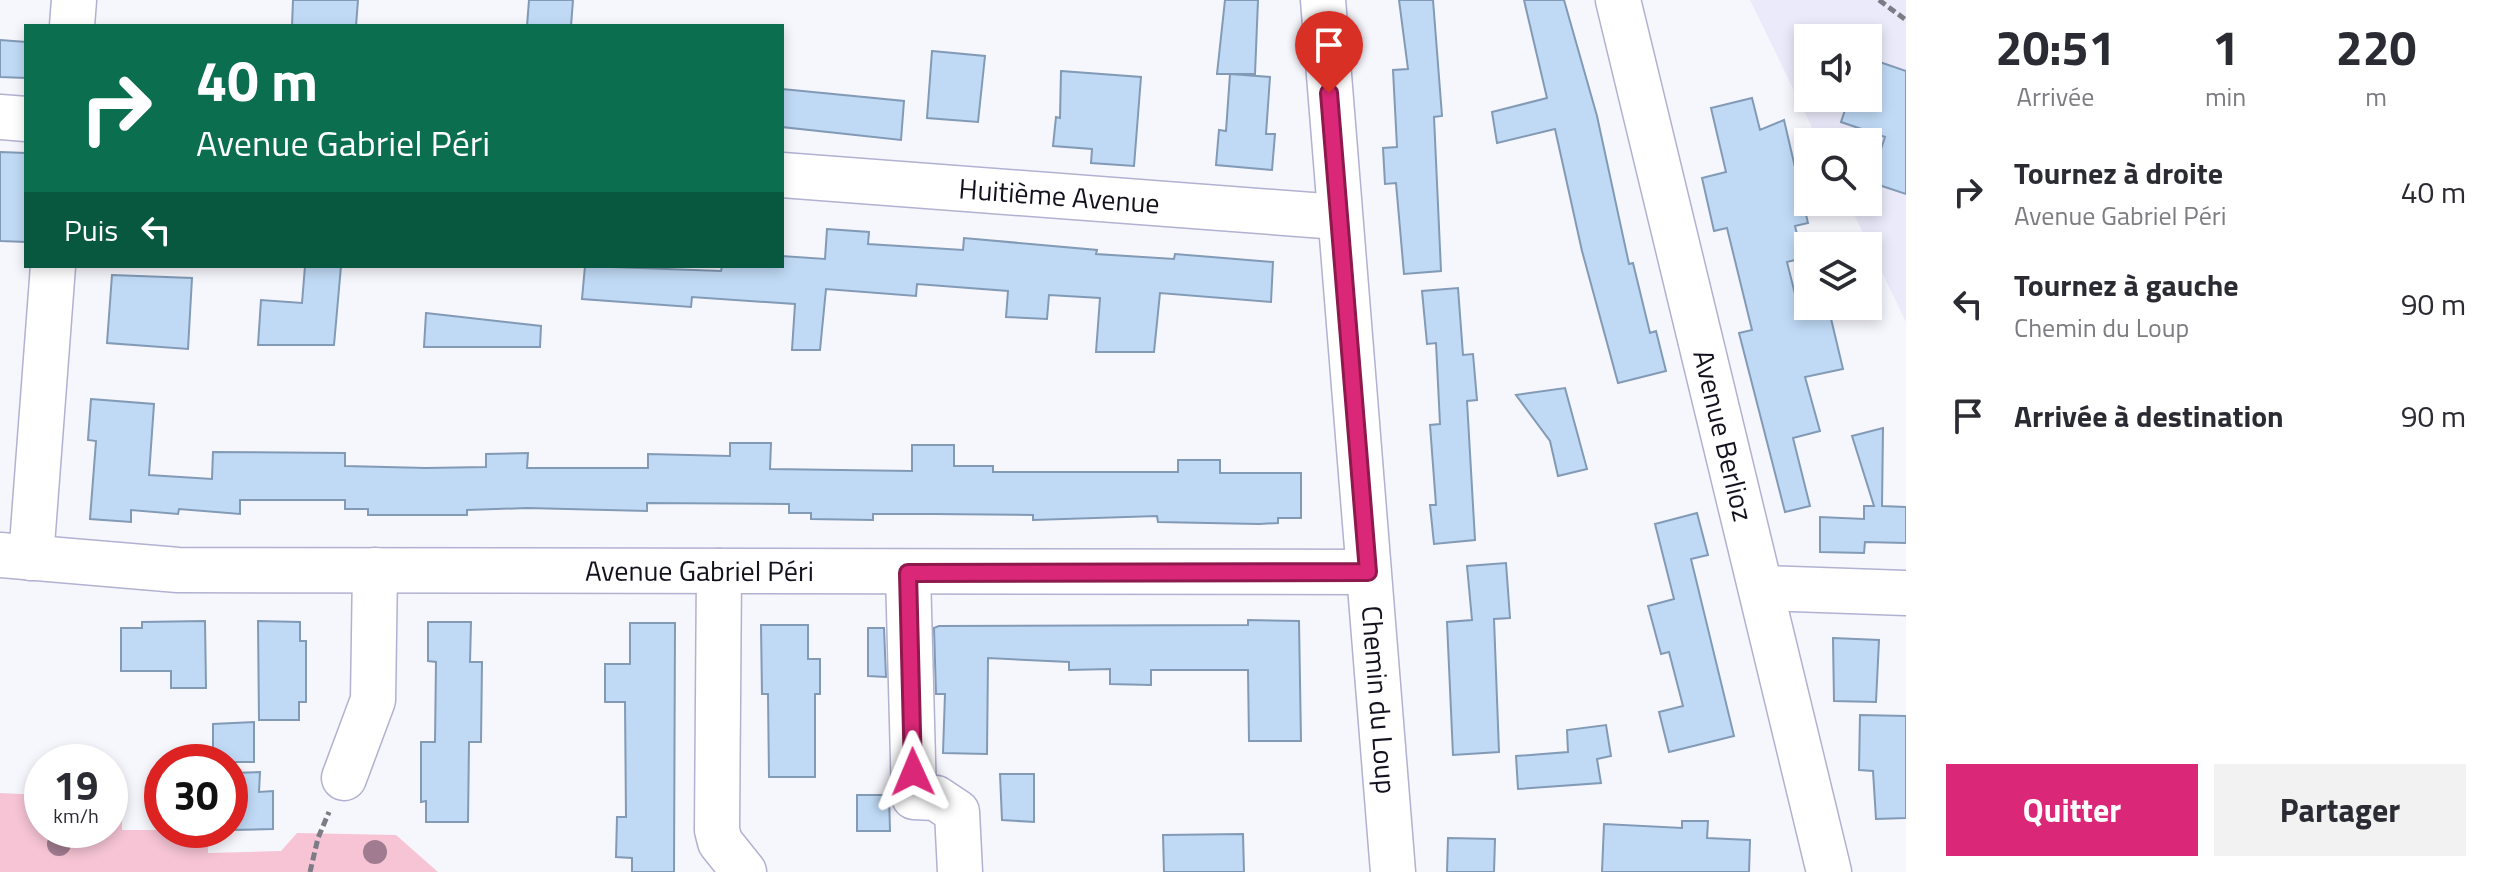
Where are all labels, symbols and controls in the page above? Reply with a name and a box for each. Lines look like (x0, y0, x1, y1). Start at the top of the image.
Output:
pin (1295, 11, 1363, 93)
text: 20:51 (1996, 11, 2115, 84)
text: 1 (2212, 11, 2239, 84)
text: 220 (2336, 11, 2416, 84)
icon: arrive (1307, 23, 1351, 67)
map controls (1794, 24, 1882, 320)
button: sound (1794, 24, 1882, 112)
text: 40 m (196, 38, 318, 123)
icon: right (64, 56, 168, 160)
text: Arrivée (2017, 77, 2094, 116)
text: min (2205, 77, 2246, 116)
text: m (2365, 77, 2387, 116)
text: Avenue Gabriel Péri (196, 115, 490, 170)
button: search (1794, 128, 1882, 216)
text: Tournez à droite (2014, 150, 2223, 196)
street label: Huitième Avenue (957, 166, 1161, 224)
text: 40 m (2401, 169, 2466, 215)
icon: right (1946, 170, 1990, 214)
text: Avenue Gabriel Péri (2014, 196, 2226, 235)
text: Puis (64, 207, 118, 253)
icon: left (134, 208, 178, 252)
button: layers (1794, 232, 1882, 320)
text: Tournez à gauche (2014, 262, 2239, 308)
text: 90 m (2401, 281, 2466, 327)
icon: left (1946, 282, 1990, 326)
text: Chemin du Loup (2014, 308, 2189, 347)
street label: Avenue Berlioz (1682, 345, 1765, 525)
text: Arrivée à destination (2014, 393, 2284, 439)
text: 90 m (2401, 393, 2466, 439)
icon: arrive (1946, 394, 1990, 438)
street label: Avenue Gabriel Péri (585, 549, 814, 592)
street label: Chemin du Loup (1351, 604, 1409, 796)
position arrow (871, 730, 955, 814)
speed limit sign: 30 (144, 744, 248, 848)
text: 19 (54, 755, 98, 816)
button: Quitter (1946, 764, 2198, 856)
button: Partager (2214, 764, 2466, 856)
text: km/h (53, 800, 99, 831)

